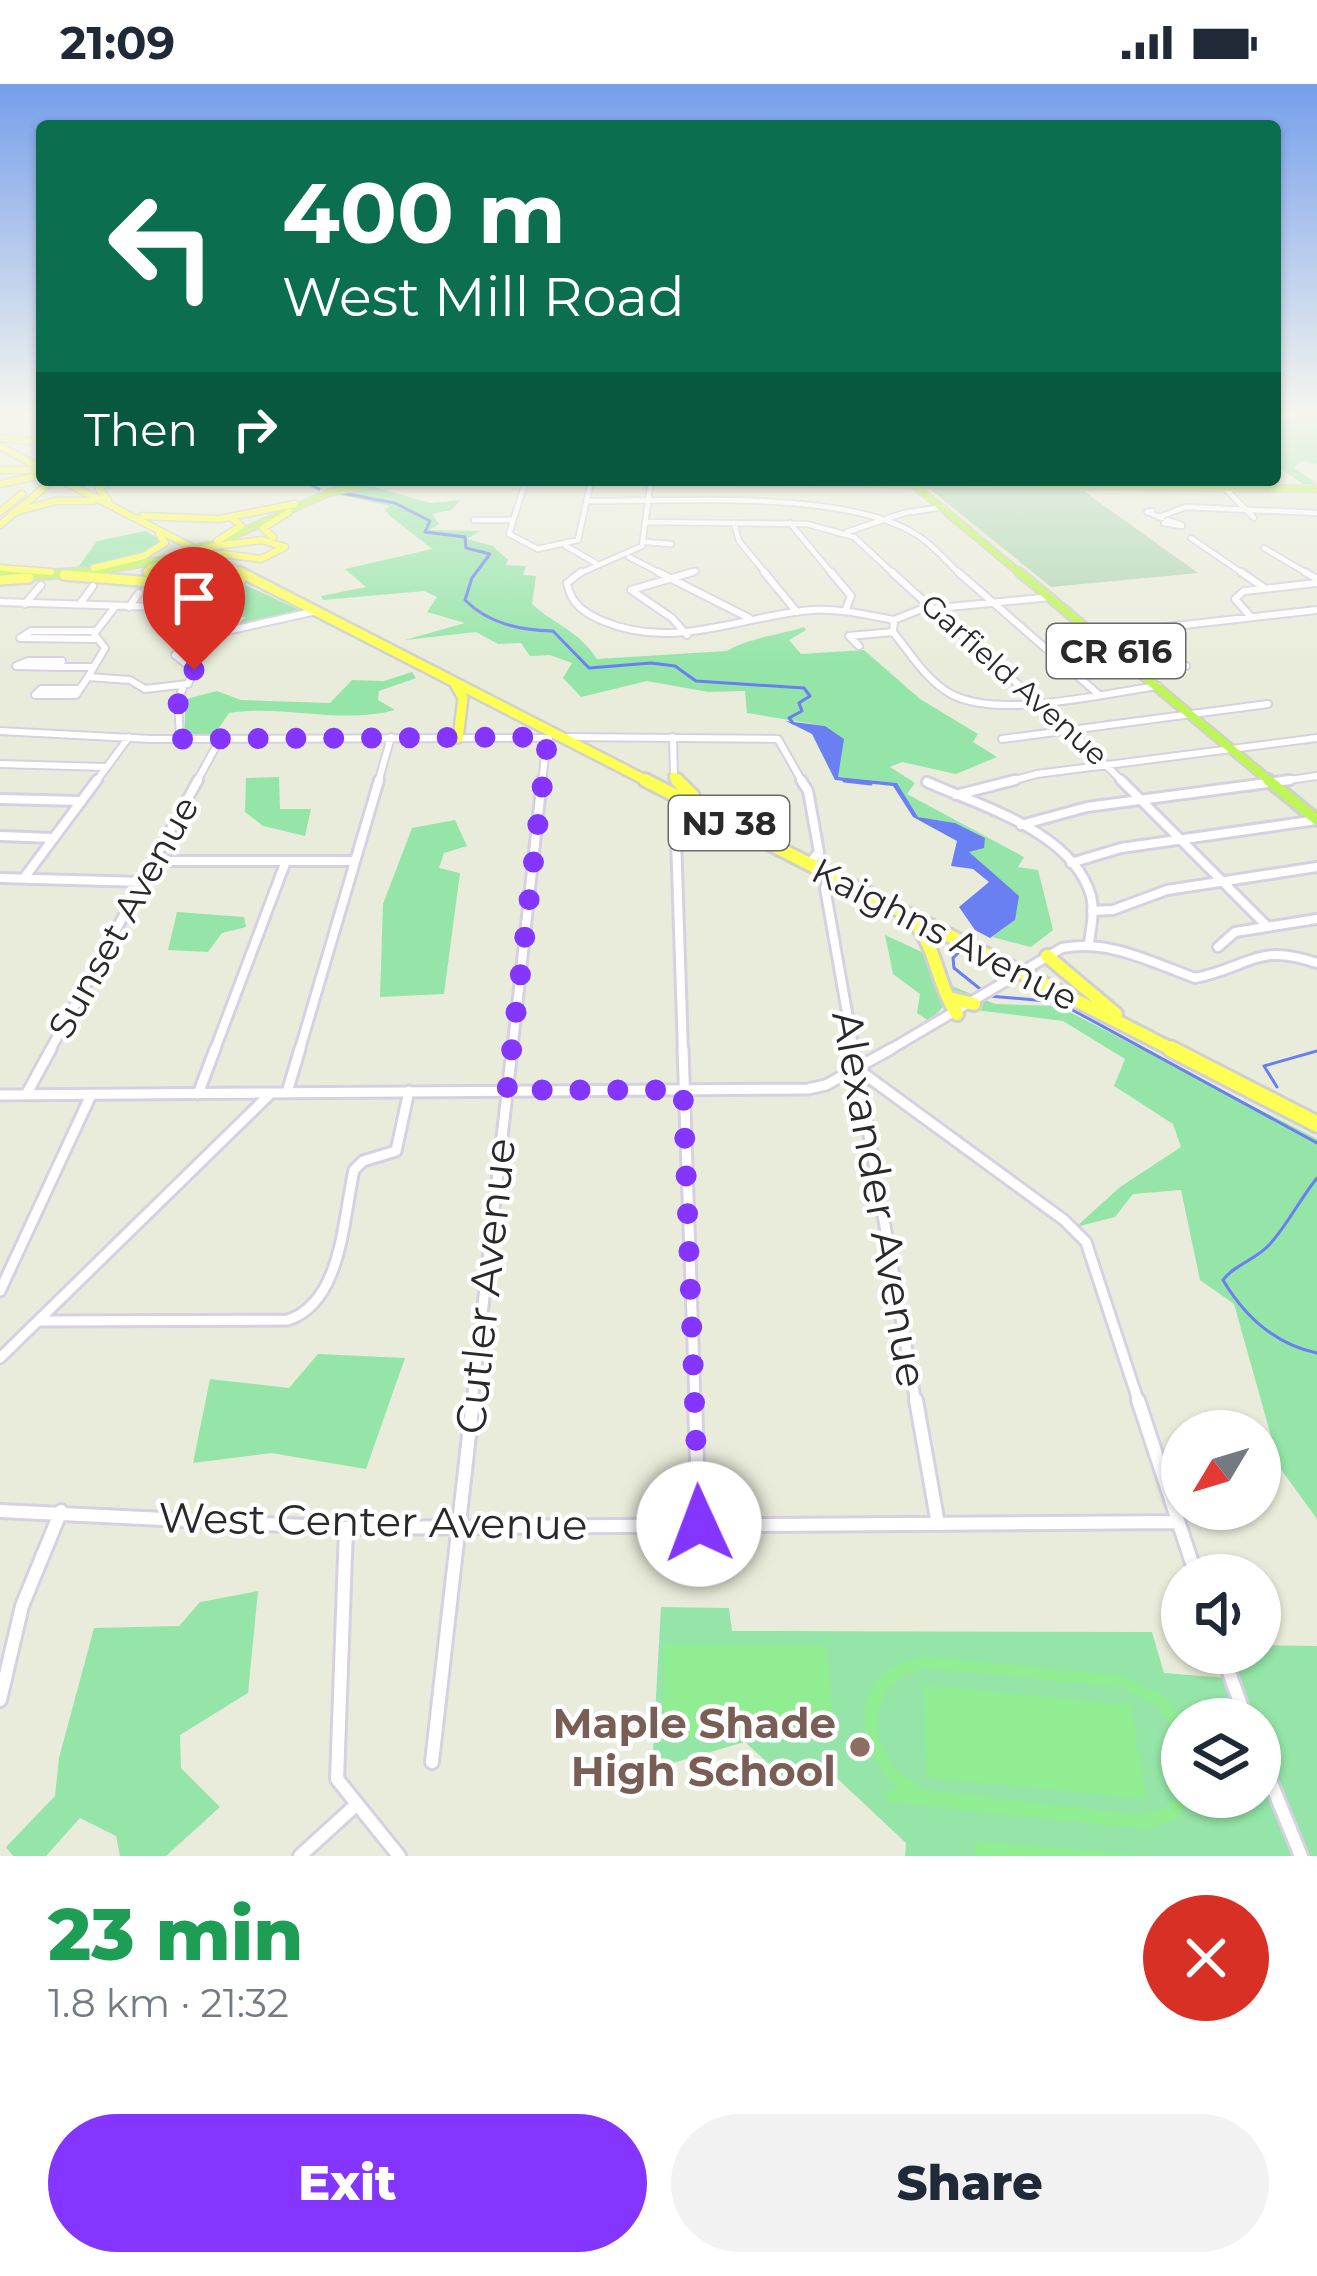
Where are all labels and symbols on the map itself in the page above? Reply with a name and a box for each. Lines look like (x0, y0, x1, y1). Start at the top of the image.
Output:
pin (143, 547, 245, 670)
street label: Garfield Avenue (913, 586, 1116, 773)
road number: CR 616 (1047, 624, 1185, 678)
street label: Sunset Avenue (38, 788, 208, 1046)
road number: NJ 38 (669, 796, 789, 850)
street label: Kaighns Avenue (805, 848, 1085, 1020)
street label: Alexander Avenue (821, 1007, 939, 1391)
street label: Cutler Avenue (444, 1135, 526, 1437)
north arrow (1161, 1410, 1281, 1530)
position arrow (636, 1461, 762, 1587)
street label: West Center Avenue (158, 1491, 588, 1551)
place label: Maple Shade High School (553, 1697, 836, 1797)
marker: Maple Shade High School (847, 1734, 873, 1760)

